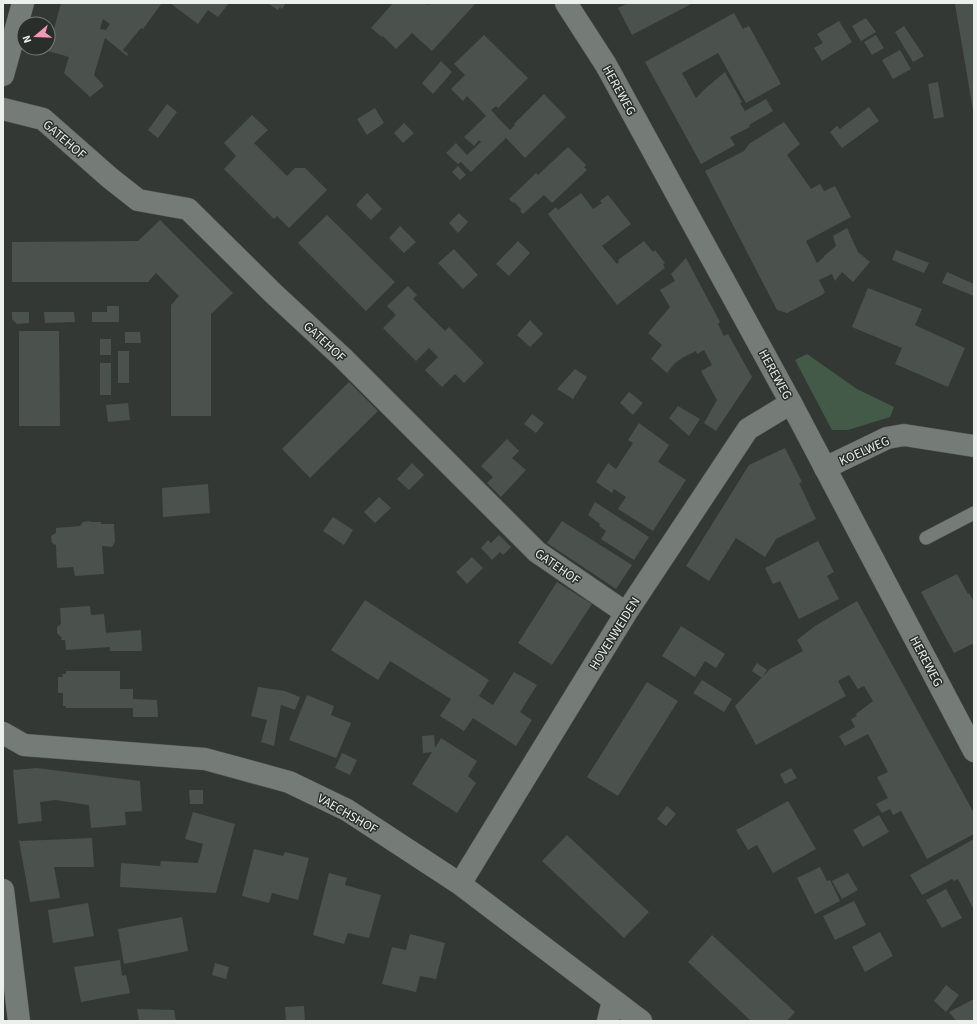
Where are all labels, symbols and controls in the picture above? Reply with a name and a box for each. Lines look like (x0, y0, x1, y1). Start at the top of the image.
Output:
north arrow (16, 16, 56, 56)
text: N (19, 33, 35, 45)
street label: HEREWEG (598, 62, 640, 119)
street label: GATEHOF (39, 116, 90, 164)
street label: GATEHOF (299, 318, 350, 366)
street label: HEREWEG (754, 346, 796, 403)
street label: KOELWEG (836, 432, 892, 470)
street label: GATEHOF (531, 545, 584, 589)
street label: HOVENWEIDEN (585, 594, 644, 673)
street label: HEREWEG (905, 633, 947, 690)
street label: VAECHSHOF (314, 789, 381, 839)

